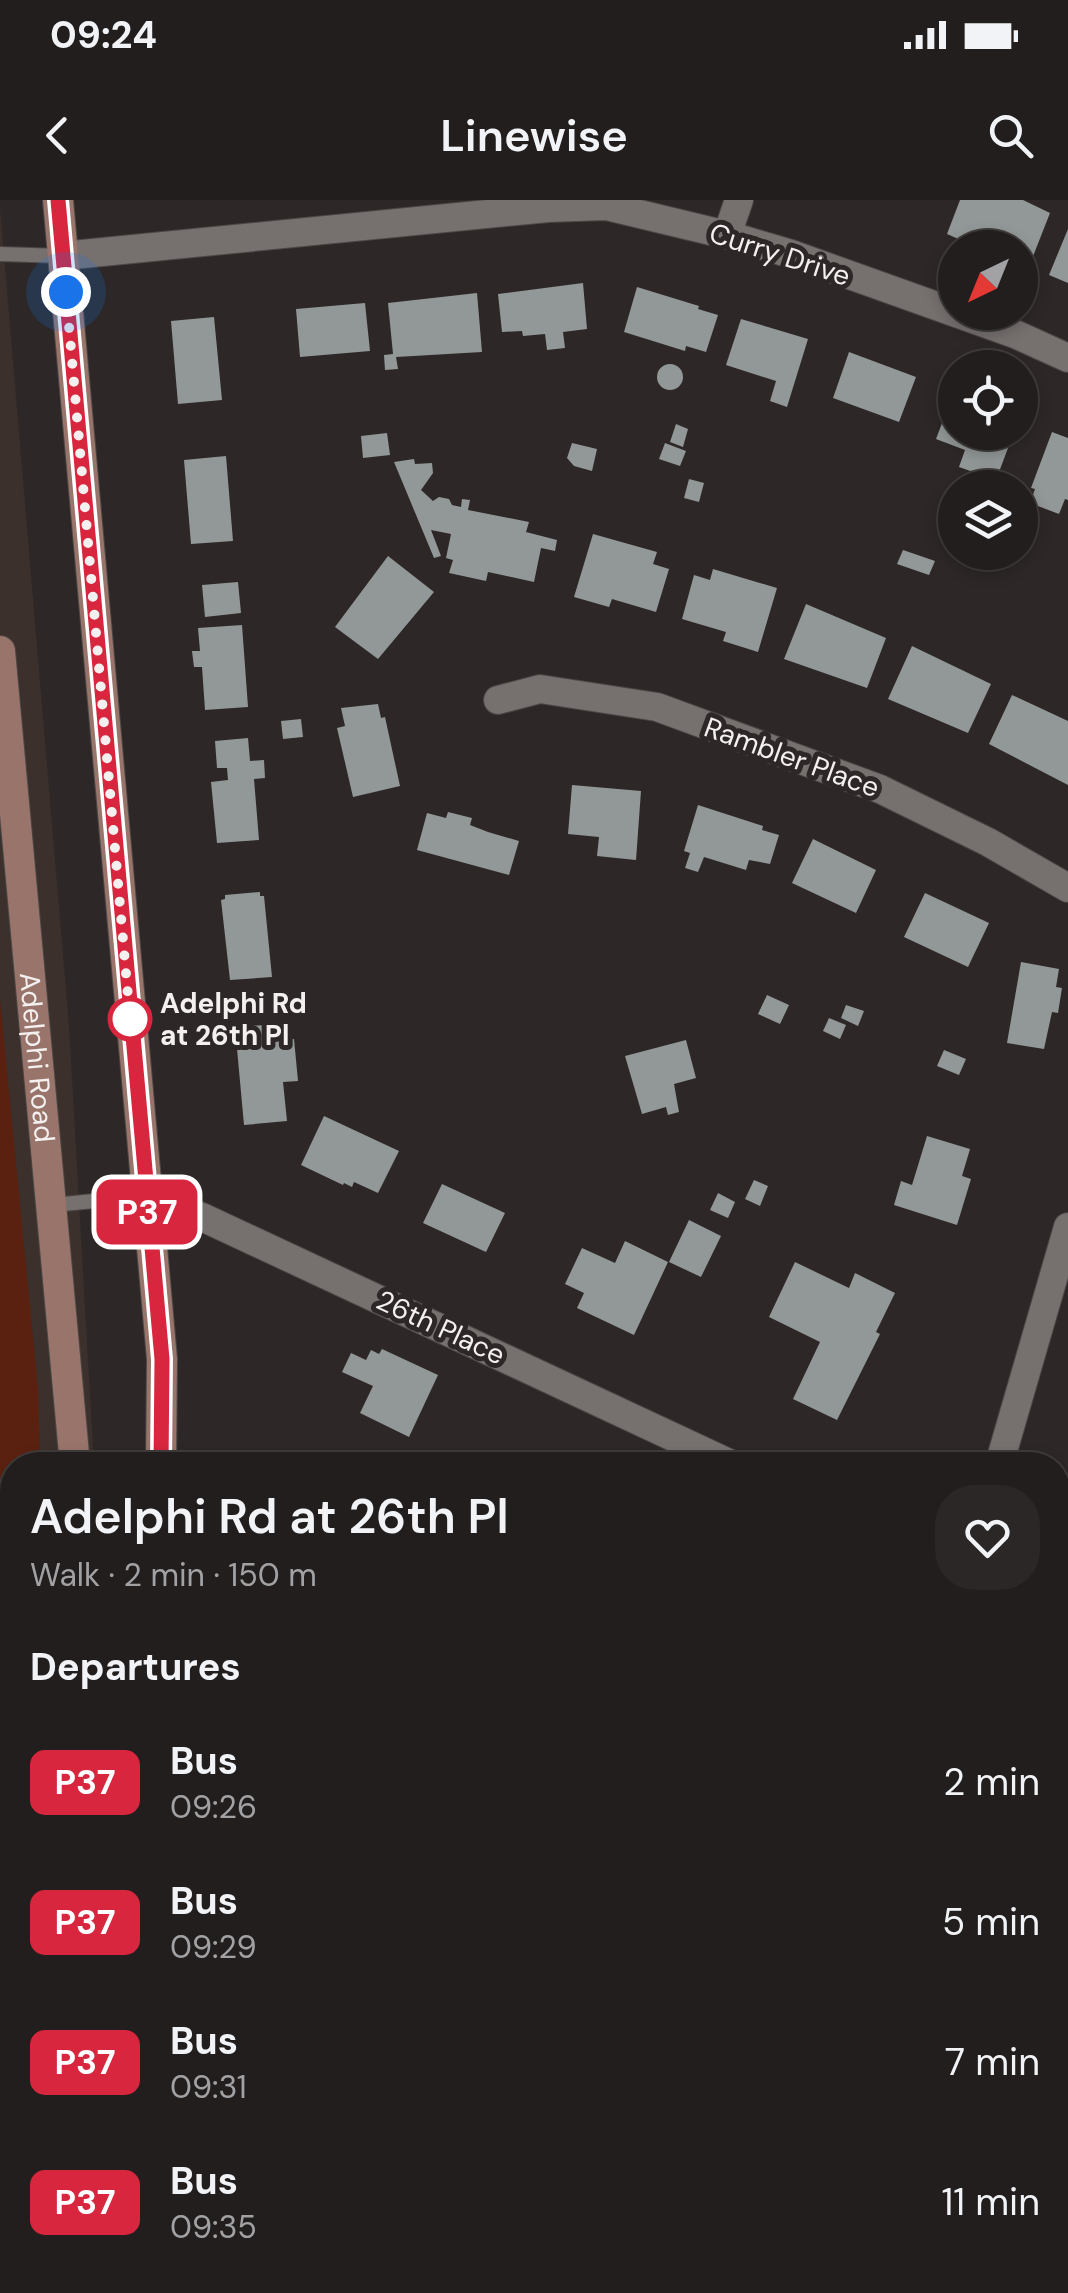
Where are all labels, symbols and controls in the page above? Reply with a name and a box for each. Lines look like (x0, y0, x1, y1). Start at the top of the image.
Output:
text: 09:24 (50, 10, 157, 60)
text: Linewise (440, 106, 628, 165)
icon: back (30, 108, 85, 163)
icon: search (983, 108, 1038, 163)
street label: Curry Drive (705, 214, 855, 295)
north arrow (938, 230, 1038, 330)
map controls (938, 230, 1038, 570)
your location (41, 267, 91, 317)
button: locate (938, 350, 1038, 450)
button: layers (938, 470, 1038, 570)
street label: Rambler Place (699, 709, 884, 806)
street label: Adelphi Road (11, 971, 63, 1144)
place label: Adelphi Rd at 26th Pl (160, 985, 307, 1054)
marker: Adelphi Rd at 26th Pl (109, 998, 151, 1040)
line badge: P37 (90, 1180, 204, 1244)
text: P37 (116, 1189, 178, 1235)
street label: 26th Place (370, 1282, 511, 1373)
text: Adelphi Rd at 26th Pl (30, 1485, 509, 1548)
button: heart (935, 1485, 1040, 1590)
text: Walk · 2 min · 150 m (30, 1554, 317, 1596)
text: Departures (30, 1642, 241, 1692)
text: Bus (170, 1736, 238, 1786)
text: 2 min (943, 1757, 1040, 1807)
text: P37 (54, 1759, 116, 1805)
text: 09:26 (170, 1786, 257, 1828)
text: Bus (170, 1876, 238, 1926)
text: 5 min (942, 1897, 1040, 1947)
text: P37 (54, 1899, 116, 1945)
text: 09:29 (170, 1926, 257, 1968)
text: Bus (170, 2016, 238, 2066)
text: 7 min (945, 2037, 1040, 2087)
text: P37 (54, 2039, 116, 2085)
text: 09:31 (170, 2066, 247, 2108)
text: Bus (170, 2156, 238, 2206)
text: 11 min (941, 2177, 1040, 2227)
text: P37 (54, 2179, 116, 2225)
text: 09:35 (170, 2206, 257, 2248)

